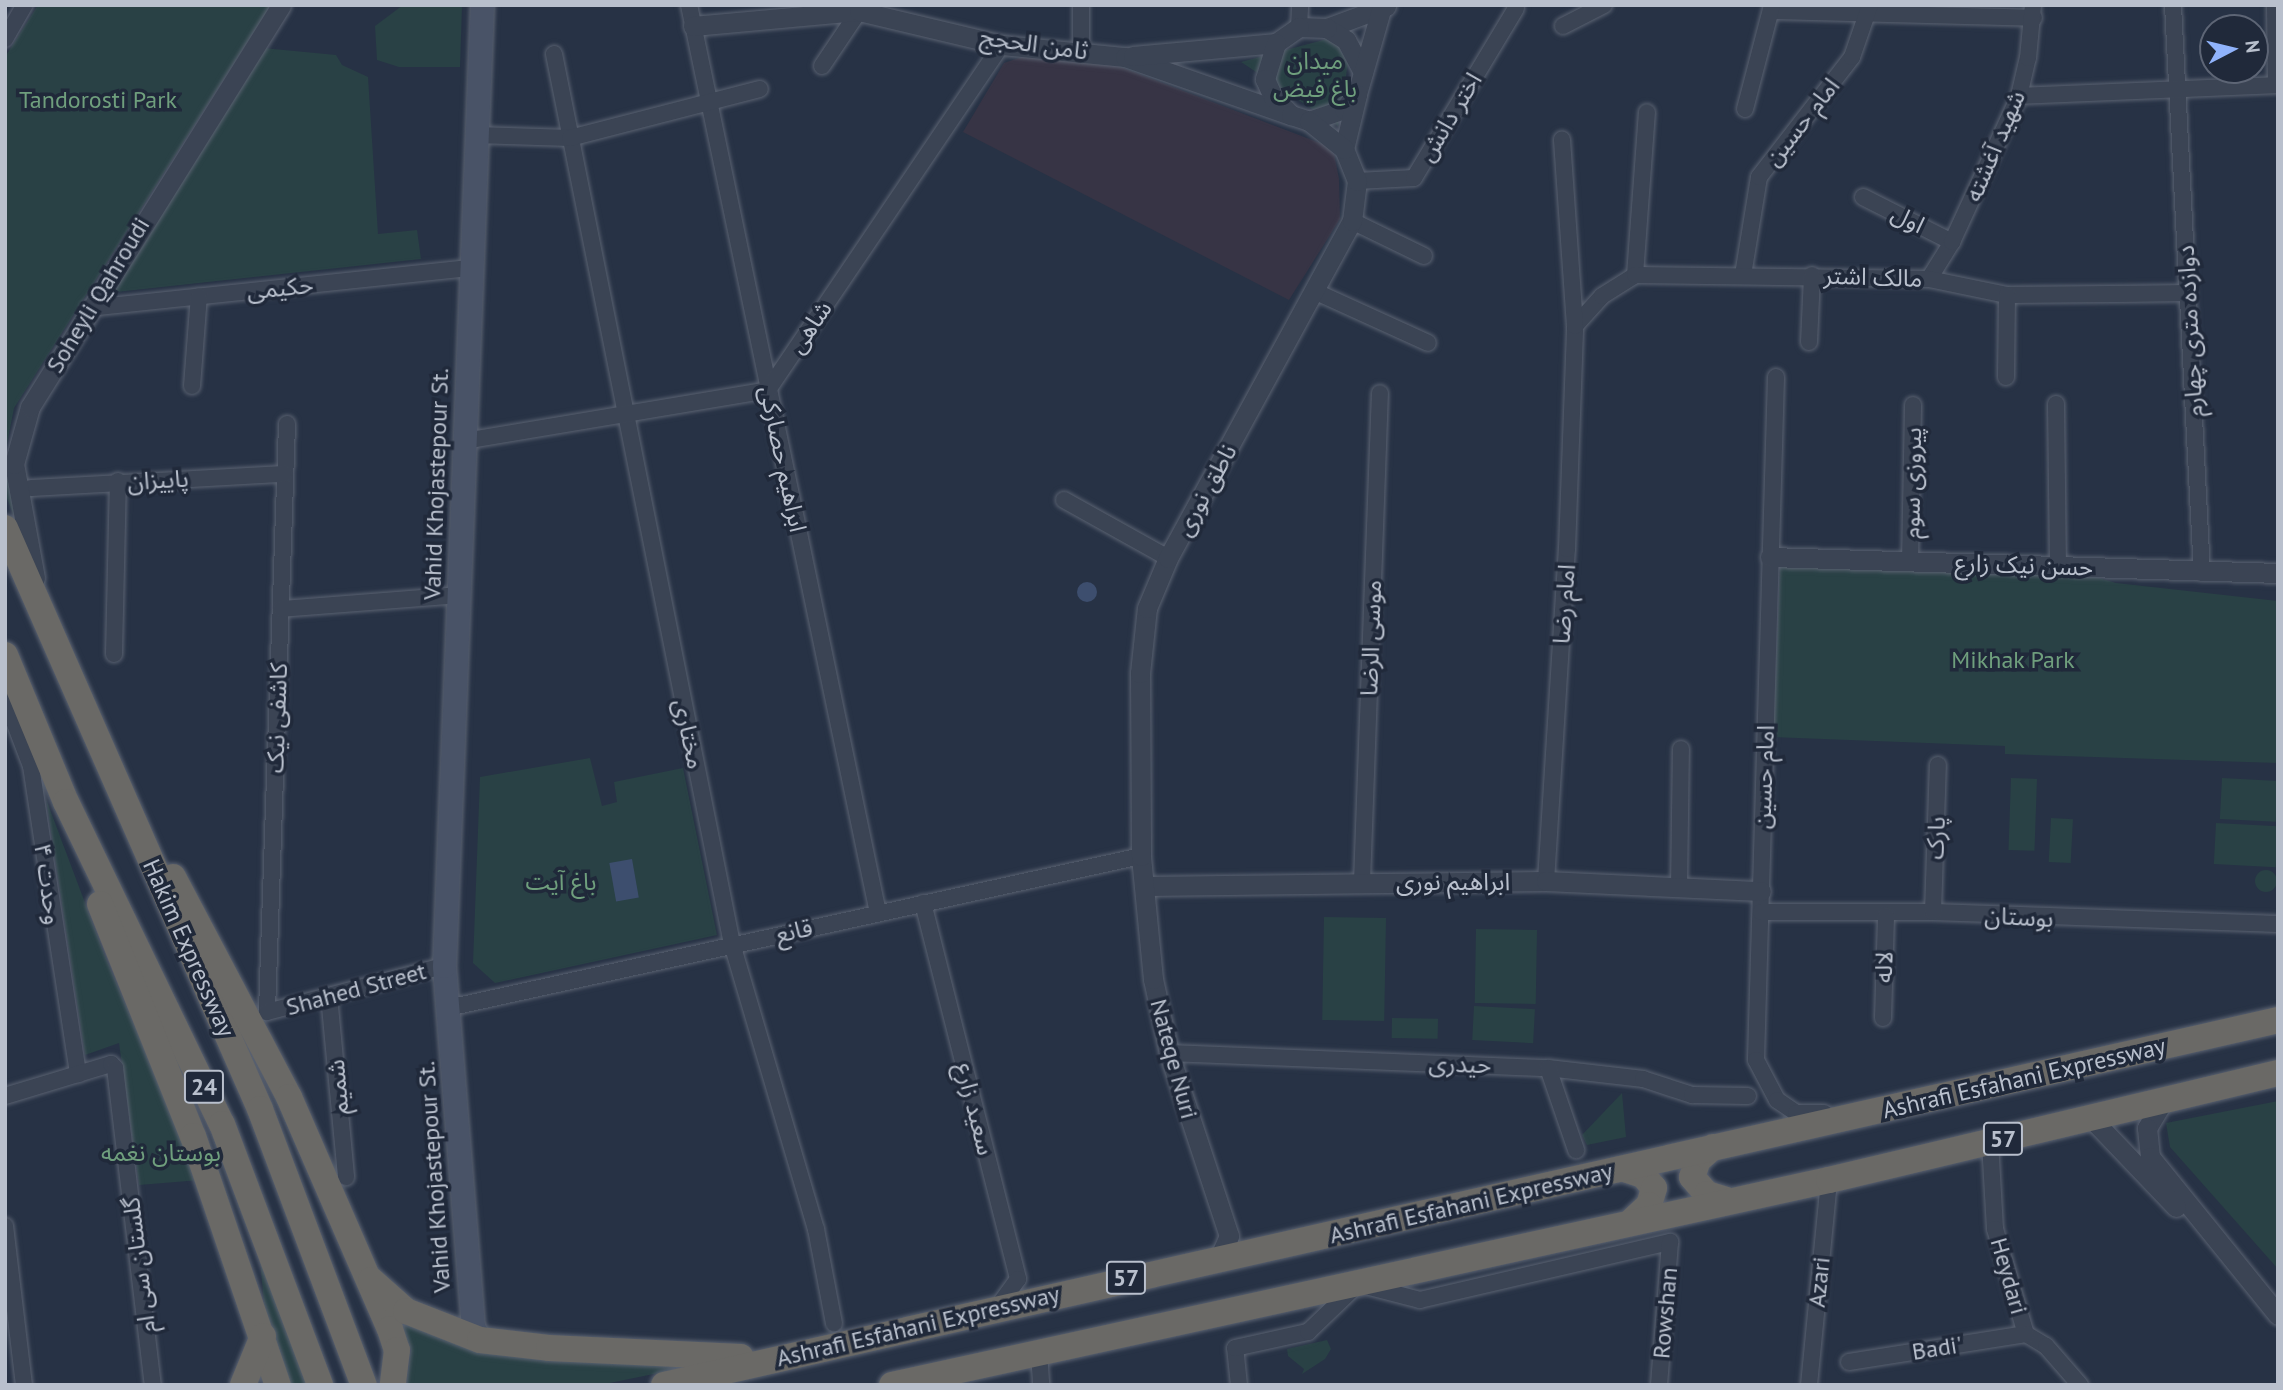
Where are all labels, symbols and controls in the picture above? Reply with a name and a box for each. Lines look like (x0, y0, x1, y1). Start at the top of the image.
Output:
north arrow (2199, 14, 2269, 84)
street label: ثامن الحجج (978, 22, 1090, 66)
text: N (2240, 39, 2266, 54)
park label: میدان باغ فیض (1273, 47, 1357, 103)
street label: اختر دانش (1412, 67, 1488, 167)
street label: امام حسین (1759, 72, 1845, 172)
park label: Tandorosti Park (19, 86, 177, 114)
street label: شهید آغشته (1959, 86, 2031, 206)
street label: اول (1887, 199, 1929, 239)
street label: Soheyli Qahroudi (40, 212, 156, 378)
street label: دوازده متری چهارم (2171, 244, 2209, 418)
street label: مالک اشتر (1823, 261, 1923, 293)
street label: حکیمی (245, 270, 315, 306)
street label: شاهی (782, 295, 838, 359)
street label: Vahid Khojastepour St. (418, 368, 454, 600)
street label: ابراهیم حصارکی (753, 383, 813, 535)
street label: پیروزی سوم (1897, 427, 1927, 539)
street label: ناطق نوری (1169, 439, 1243, 541)
street label: پاییزان (127, 464, 189, 496)
street label: حسن نیک زارع (1954, 548, 2094, 582)
street label: امام رضا (1547, 563, 1581, 645)
street label: موسی الرضا (1355, 579, 1387, 697)
park label: Mikhak Park (1951, 646, 2075, 674)
street label: کاشفی نیک (261, 662, 293, 774)
street label: مختاری (668, 696, 710, 772)
street label: امام حسین (1748, 724, 1780, 830)
street label: پارک (1921, 816, 1951, 860)
street label: وحدت ۴ (28, 842, 68, 926)
street label: Hakim Expressway (137, 855, 241, 1041)
park label: باغ آیت (525, 868, 597, 896)
street label: ابراهیم نوری (1396, 868, 1510, 896)
street label: بوستان (1984, 901, 2054, 933)
street label: قانع (773, 913, 815, 949)
street label: لاله (1869, 951, 1899, 983)
street label: Shahed Street (283, 956, 429, 1022)
street label: Nateqe Nuri (1144, 996, 1204, 1122)
street label: Ashrafi Esfahani Expressway (1880, 1031, 2168, 1125)
street label: حیدری (1428, 1049, 1492, 1079)
street label: شمیم (321, 1058, 355, 1116)
street label: Vahid Khojastepour St. (412, 1060, 456, 1294)
street label: سعید زارع (950, 1060, 1000, 1158)
road number: 24 (183, 1068, 225, 1106)
road number: 57 (1982, 1120, 2024, 1158)
park label: بوستان نغمه (101, 1139, 221, 1167)
street label: Ashrafi Esfahani Expressway (1327, 1156, 1615, 1250)
street label: گلستان سی ام (116, 1196, 162, 1334)
street label: Heydari (1984, 1234, 2034, 1318)
street label: Azari (1802, 1255, 1836, 1309)
road number: 57 (1105, 1259, 1147, 1298)
street label: Rowshan (1647, 1266, 1683, 1360)
street label: Ashrafi Esfahani Expressway (774, 1279, 1062, 1373)
street label: Badi' (1910, 1330, 1964, 1366)

